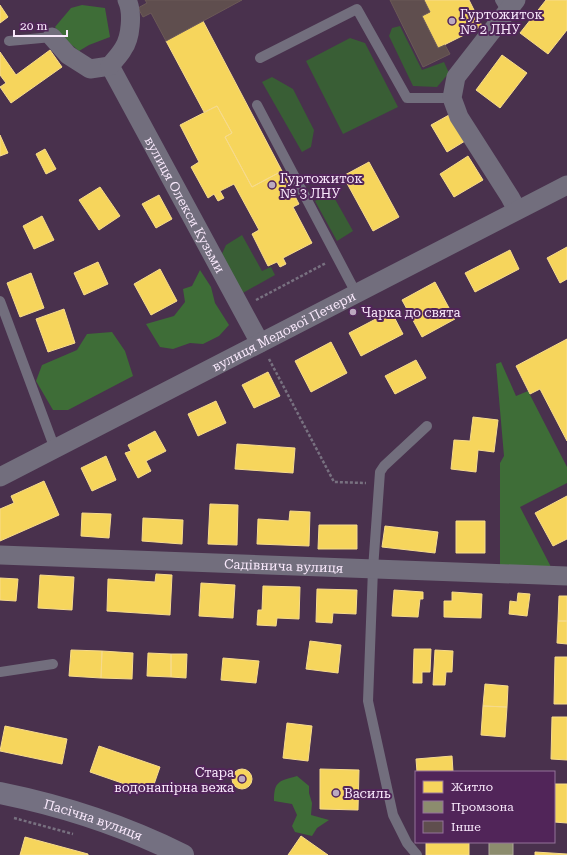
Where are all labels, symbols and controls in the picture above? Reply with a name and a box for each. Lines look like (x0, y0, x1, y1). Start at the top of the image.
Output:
place label: Гуртожиток № 2 ЛНУ (460, 7, 543, 37)
scale bar (14, 12, 67, 38)
marker: Гуртожиток № 2 ЛНУ (447, 16, 457, 26)
text: 20 m (20, 19, 47, 33)
street label: вулиця Олекси Кузьми (142, 134, 228, 276)
place label: Гуртожиток № 3 ЛНУ (280, 171, 363, 201)
marker: Гуртожиток № 3 ЛНУ (267, 180, 277, 190)
street label: вулиця Медової Печери (210, 288, 358, 375)
place label: Чарка до свята (361, 305, 461, 320)
marker: Чарка до свята (348, 307, 358, 317)
street label: Садівнича вулиця (224, 556, 344, 576)
place label: Стара водонапірна вежа (114, 765, 234, 795)
legend (415, 771, 555, 843)
marker: Стара водонапірна вежа (237, 774, 247, 784)
text: Житло (451, 780, 493, 794)
place label: Василь (344, 786, 391, 801)
marker: Василь (331, 788, 341, 798)
street label: Пасічна вулиця (42, 796, 145, 844)
text: Промзона (451, 800, 514, 814)
text: Інше (451, 820, 481, 834)

